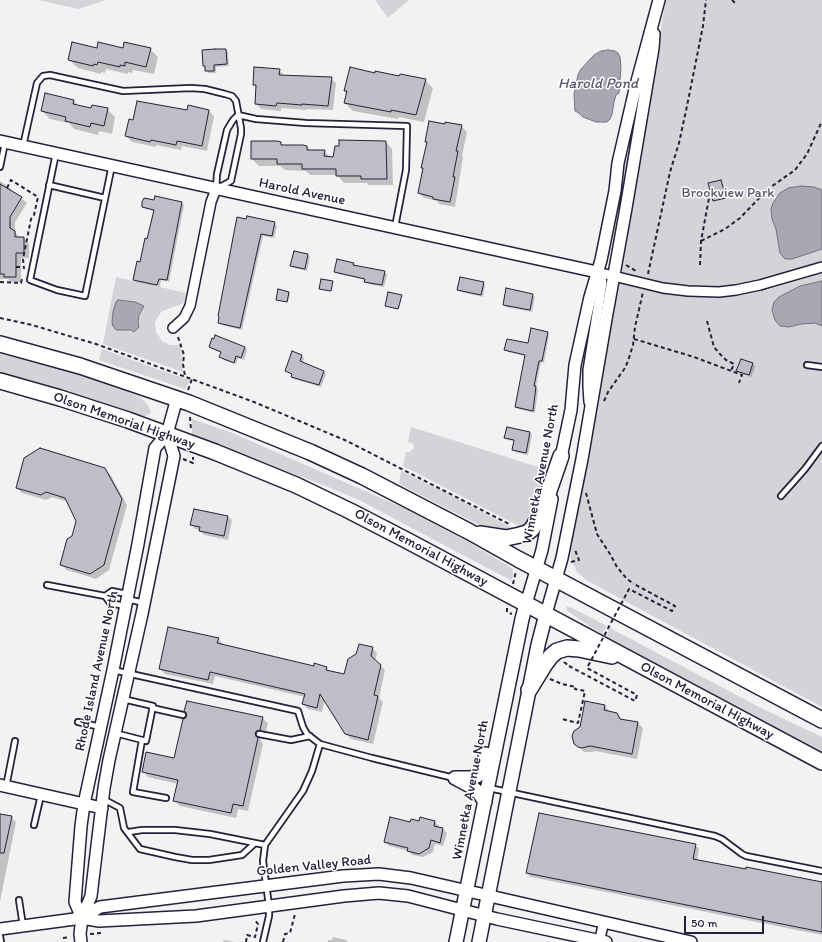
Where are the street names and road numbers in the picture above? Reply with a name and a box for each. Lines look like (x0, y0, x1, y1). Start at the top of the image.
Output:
street label: Harold Avenue (257, 175, 347, 209)
street label: Olson Memorial Highway (51, 389, 197, 453)
street label: Winnetka Avenue North (519, 403, 563, 545)
street label: Olson Memorial Highway (351, 506, 491, 590)
street label: Rhode Island Avenue North (72, 589, 122, 753)
street label: Olson Memorial Highway (637, 659, 777, 743)
street label: Winnetka Avenue North (449, 719, 493, 861)
street label: Golden Valley Road (256, 852, 372, 880)

